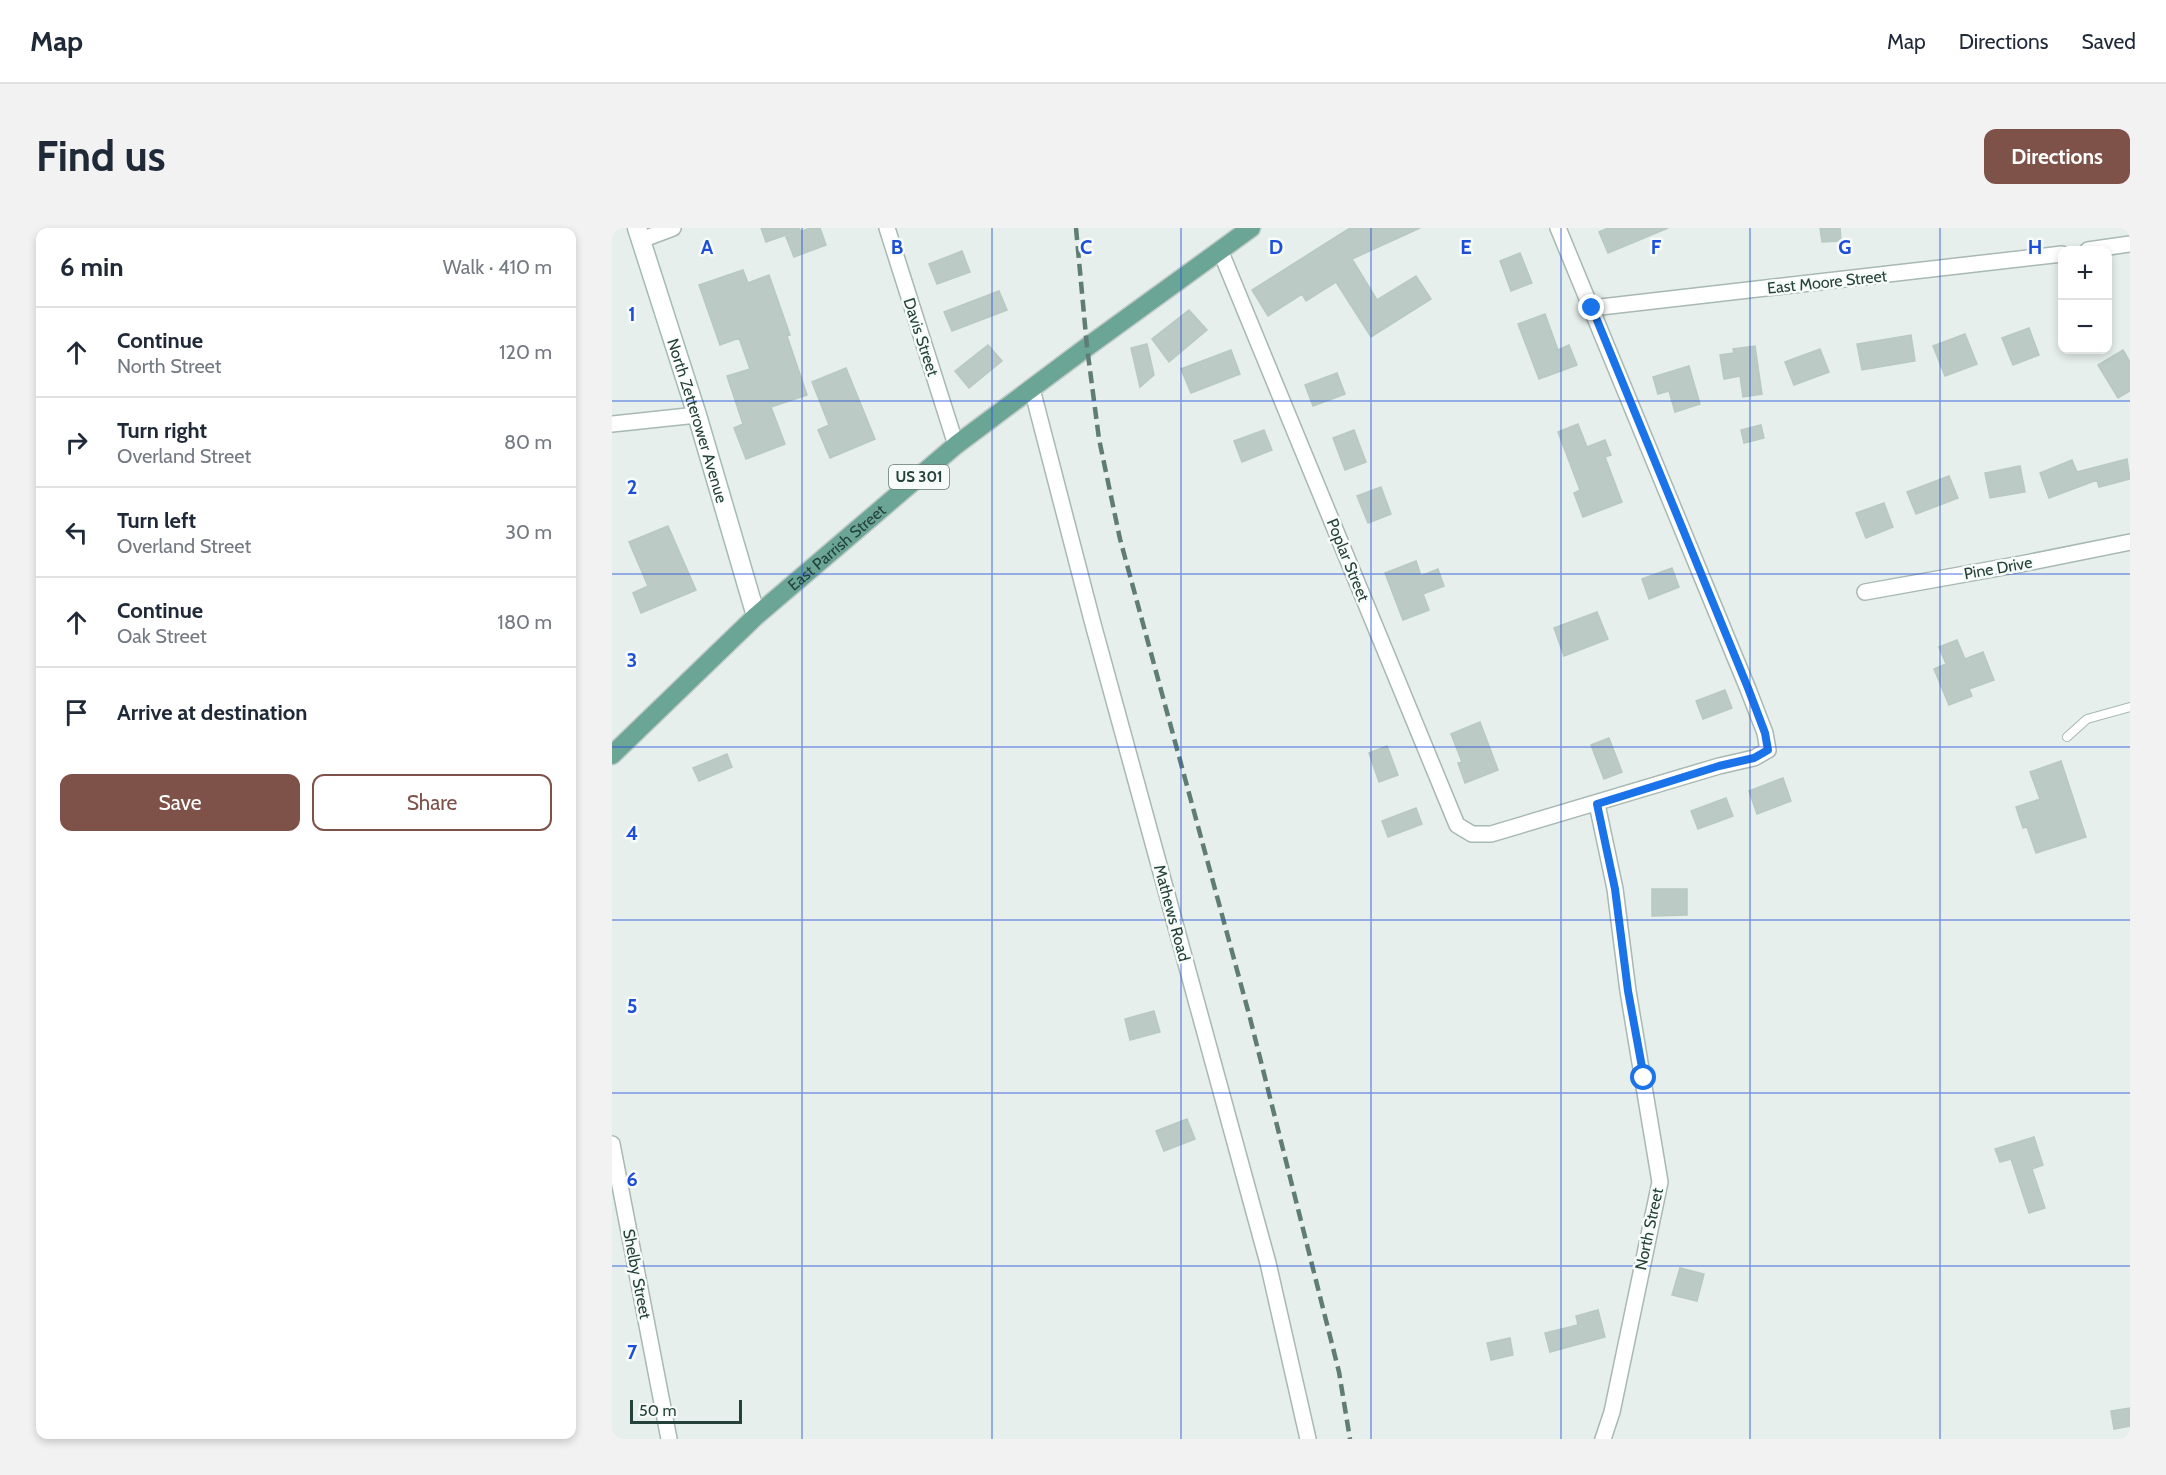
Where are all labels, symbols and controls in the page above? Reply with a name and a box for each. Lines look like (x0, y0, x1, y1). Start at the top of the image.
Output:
text: Map (30, 24, 83, 58)
text: Map (1887, 29, 1926, 54)
text: Directions (1959, 29, 2048, 54)
text: Saved (2081, 29, 2136, 54)
button: Directions (1984, 129, 2130, 184)
text: Find us (36, 130, 165, 182)
text: A (701, 235, 714, 259)
text: B (891, 235, 903, 259)
text: C (1080, 235, 1092, 259)
text: D (1269, 235, 1283, 259)
text: E (1460, 235, 1472, 259)
text: F (1651, 235, 1662, 259)
text: G (1838, 235, 1852, 259)
text: H (2028, 235, 2042, 259)
map controls (2058, 246, 2112, 354)
button: + (2058, 246, 2112, 300)
text: 6 min (60, 251, 124, 283)
text: Walk · 410 m (443, 255, 552, 279)
street label: East Moore Street (1766, 266, 1888, 298)
route end (1578, 294, 1604, 320)
street label: Davis Street (899, 295, 943, 379)
button: − (2058, 300, 2112, 354)
text: 1 (628, 302, 636, 326)
text: Continue (117, 327, 203, 354)
icon: ahead (60, 336, 93, 369)
street label: North Zetterower Avenue (664, 336, 732, 505)
text: 120 m (499, 340, 552, 364)
text: North Street (117, 354, 222, 378)
text: Turn right (117, 417, 207, 444)
icon: right (60, 426, 93, 459)
text: 80 m (504, 430, 552, 454)
text: Overland Street (117, 444, 251, 468)
road number: US 301 (889, 465, 949, 489)
text: 2 (627, 475, 637, 499)
street label: East Parrish Street (784, 500, 890, 594)
text: Turn left (117, 507, 196, 534)
icon: left (60, 516, 93, 549)
street label: Poplar Street (1323, 516, 1373, 605)
text: 30 m (505, 520, 552, 544)
text: Overland Street (117, 534, 251, 558)
street label: Pine Drive (1962, 553, 2034, 583)
text: Continue (117, 597, 203, 624)
icon: ahead (60, 606, 93, 639)
text: 180 m (497, 610, 552, 634)
text: Oak Street (117, 624, 207, 648)
text: 3 (627, 648, 637, 672)
icon: arrive (60, 696, 93, 729)
text: Arrive at destination (117, 699, 307, 726)
button: Save (60, 774, 300, 831)
button: Share (312, 774, 552, 831)
text: 4 (626, 821, 638, 845)
street label: Mathews Road (1150, 863, 1194, 963)
text: 5 (627, 994, 637, 1018)
route start (1630, 1064, 1656, 1090)
text: 6 (626, 1167, 638, 1191)
street label: North Street (1631, 1186, 1667, 1272)
street label: Shelby Street (619, 1227, 655, 1321)
text: 7 (627, 1340, 638, 1364)
scale bar (630, 1397, 742, 1424)
text: 50 m (639, 1401, 676, 1420)

